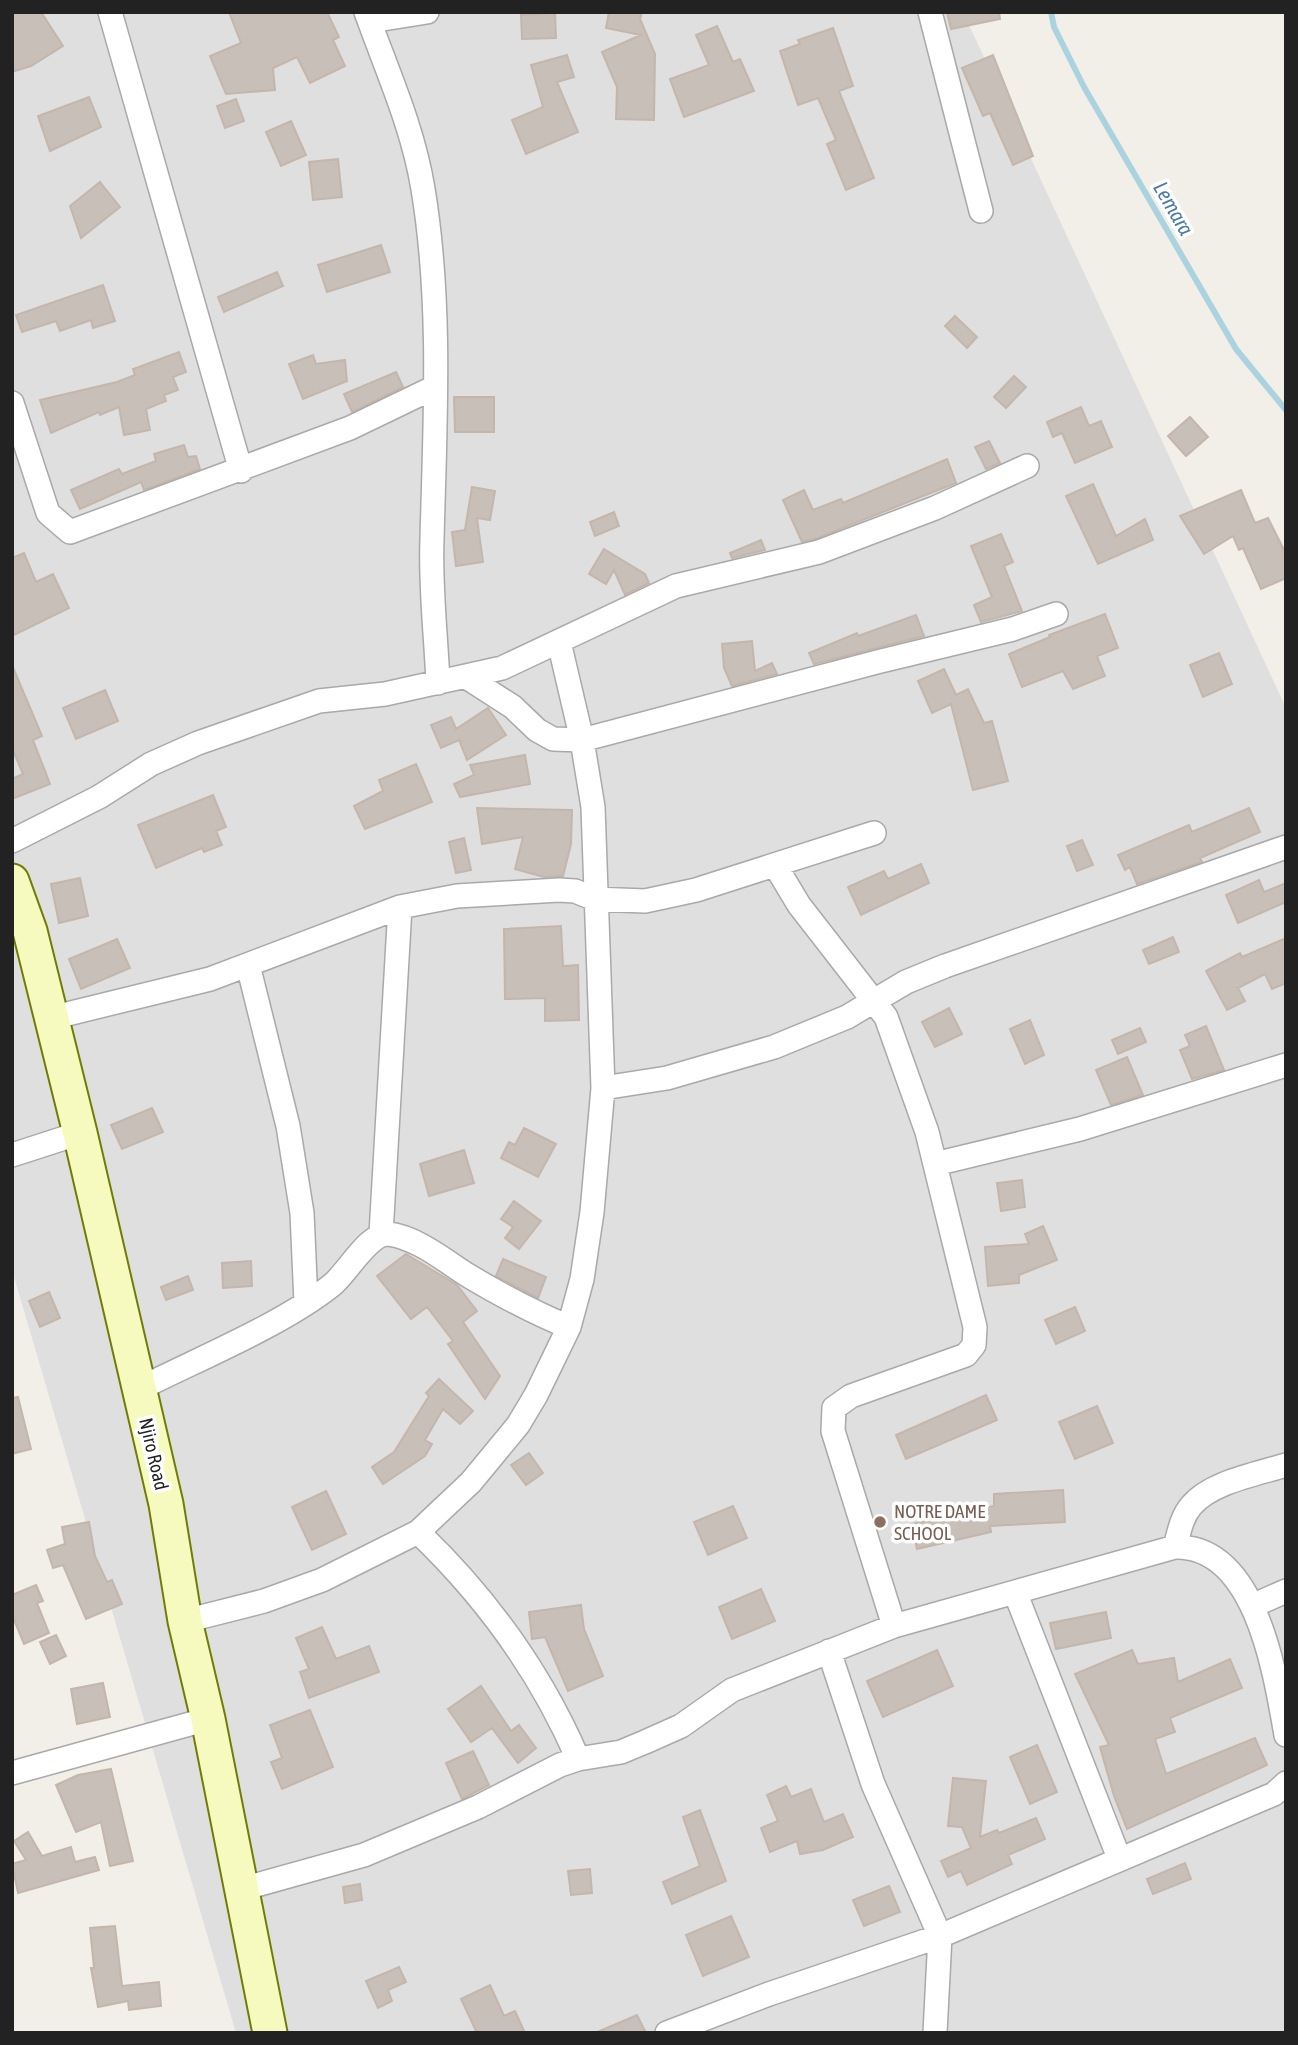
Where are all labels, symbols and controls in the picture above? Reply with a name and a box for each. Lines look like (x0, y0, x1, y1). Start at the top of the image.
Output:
water label: Lemara (1149, 177, 1199, 239)
street label: Njiro Road (135, 1416, 173, 1492)
place label: NOTRE DAME SCHOOL (894, 1500, 985, 1544)
marker: NOTRE DAME SCHOOL (872, 1514, 888, 1530)

